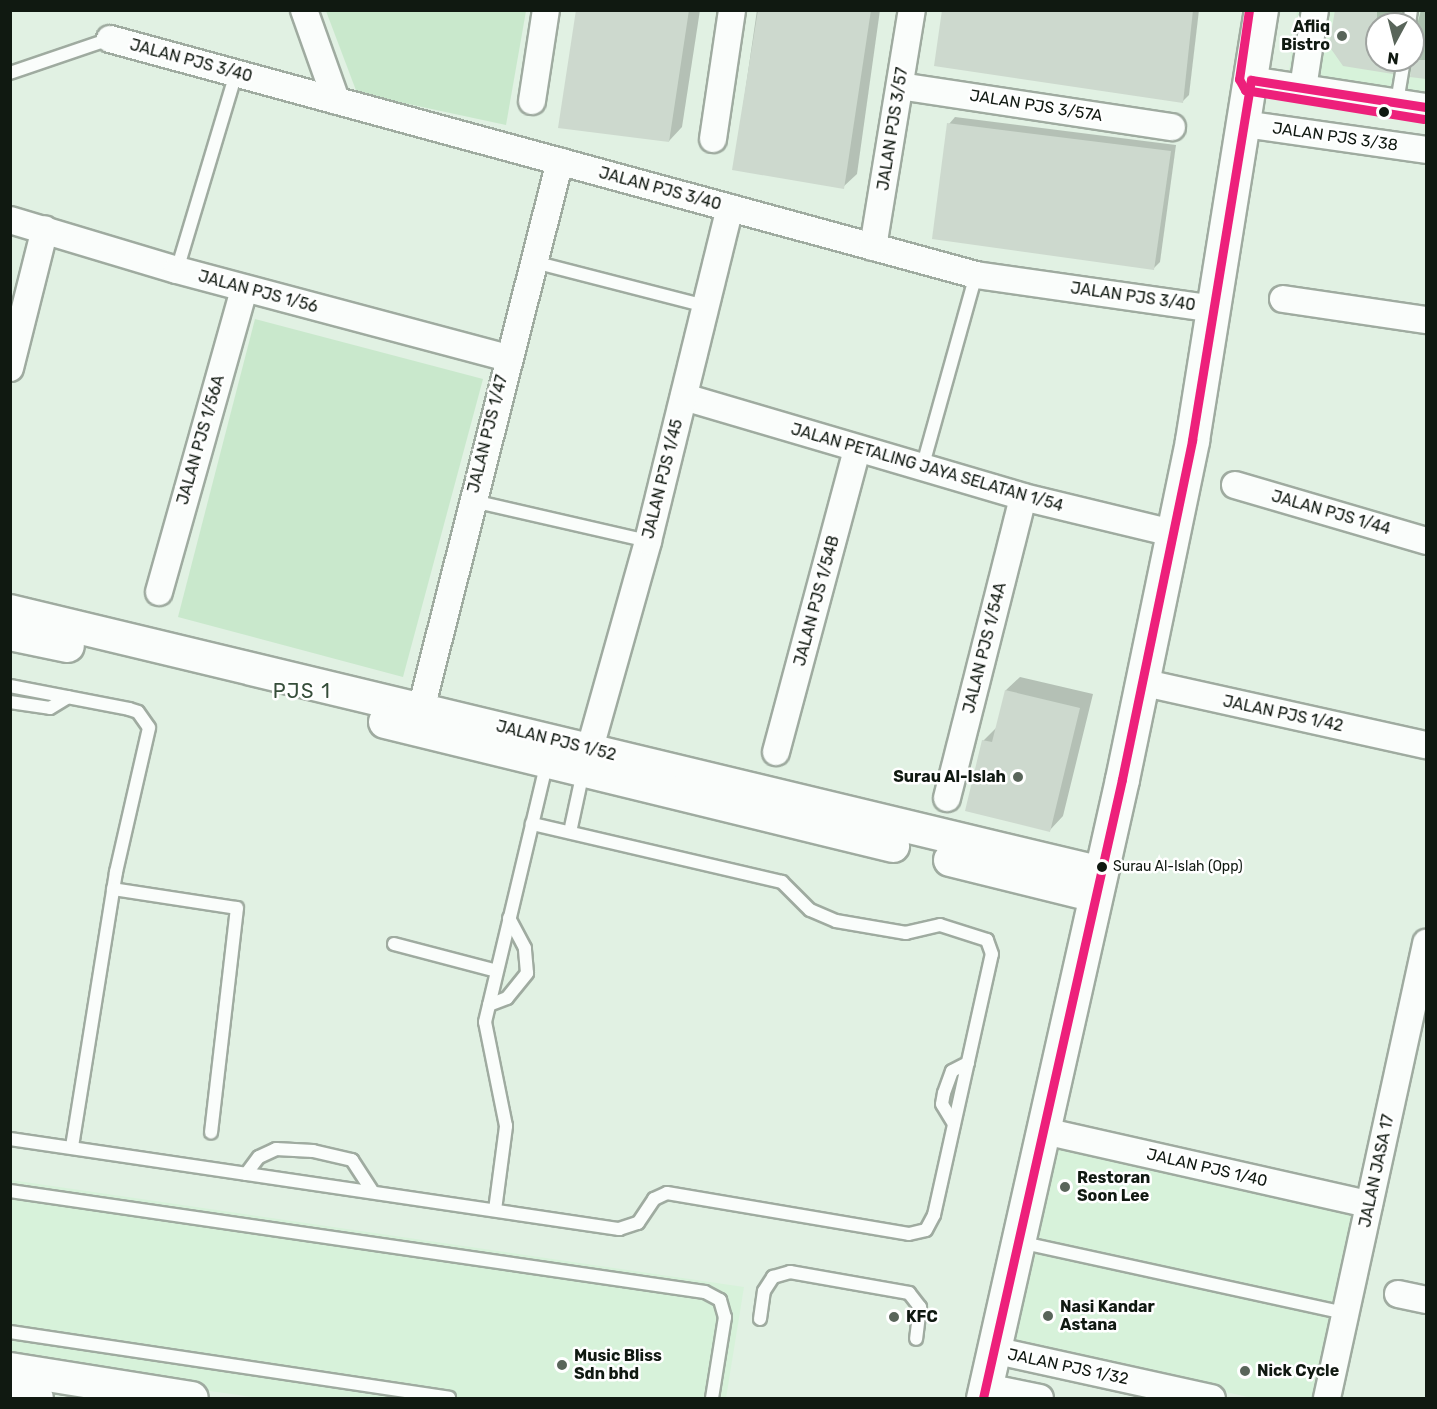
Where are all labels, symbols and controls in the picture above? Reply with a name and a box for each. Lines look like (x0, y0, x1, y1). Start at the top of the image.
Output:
north arrow (1365, 12, 1425, 72)
place label: Afliq Bistro (1281, 17, 1330, 55)
marker: Afliq Bistro (1335, 29, 1349, 43)
street label: JALAN PJS 3/40 (128, 35, 254, 87)
text: N (1386, 48, 1400, 69)
street label: JALAN PJS 3/57 (874, 66, 912, 192)
street label: JALAN PJS 3/57A (968, 86, 1104, 126)
unlabelled marker (1378, 106, 1390, 118)
street label: JALAN PJS 3/38 (1271, 119, 1399, 155)
street label: JALAN PJS 3/40 (597, 163, 723, 215)
street label: JALAN PJS 1/56 (196, 267, 320, 317)
street label: JALAN PJS 3/40 (1069, 279, 1197, 315)
street label: JALAN PJS 1/56A (173, 373, 229, 507)
street label: JALAN PJS 1/47 (464, 373, 512, 495)
street label: JALAN PJS 1/45 (639, 417, 687, 541)
street label: JALAN PETALING JAYA SELATAN 1/54 (788, 420, 1066, 516)
street label: JALAN PJS 1/44 (1269, 487, 1393, 539)
street label: JALAN PJS 1/54B (790, 534, 844, 668)
street label: JALAN PJS 1/54A (959, 581, 1011, 715)
district label: PJS 1 (273, 679, 331, 703)
street label: JALAN PJS 1/42 (1221, 692, 1345, 736)
street label: JALAN PJS 1/52 (494, 717, 618, 765)
place label: Surau Al-Islah (893, 767, 1006, 787)
marker: Surau Al-Islah (1011, 770, 1025, 784)
place label: Surau Al-Islah (Opp) (1113, 859, 1243, 875)
marker: Surau Al-Islah (Opp) (1096, 861, 1108, 873)
street label: JALAN JASA 17 (1356, 1113, 1398, 1229)
street label: JALAN PJS 1/40 (1145, 1145, 1269, 1191)
place label: Restoran Soon Lee (1077, 1168, 1150, 1206)
marker: Restoran Soon Lee (1058, 1180, 1072, 1194)
place label: Nasi Kandar Astana (1060, 1297, 1155, 1335)
place label: KFC (906, 1307, 938, 1327)
marker: Nasi Kandar Astana (1041, 1309, 1055, 1323)
marker: KFC (887, 1310, 901, 1324)
street label: JALAN PJS 1/32 (1006, 1345, 1130, 1389)
place label: Music Bliss Sdn bhd (574, 1346, 662, 1384)
marker: Music Bliss Sdn bhd (555, 1358, 569, 1372)
place label: Nick Cycle (1257, 1361, 1339, 1381)
marker: Nick Cycle (1238, 1364, 1252, 1378)

